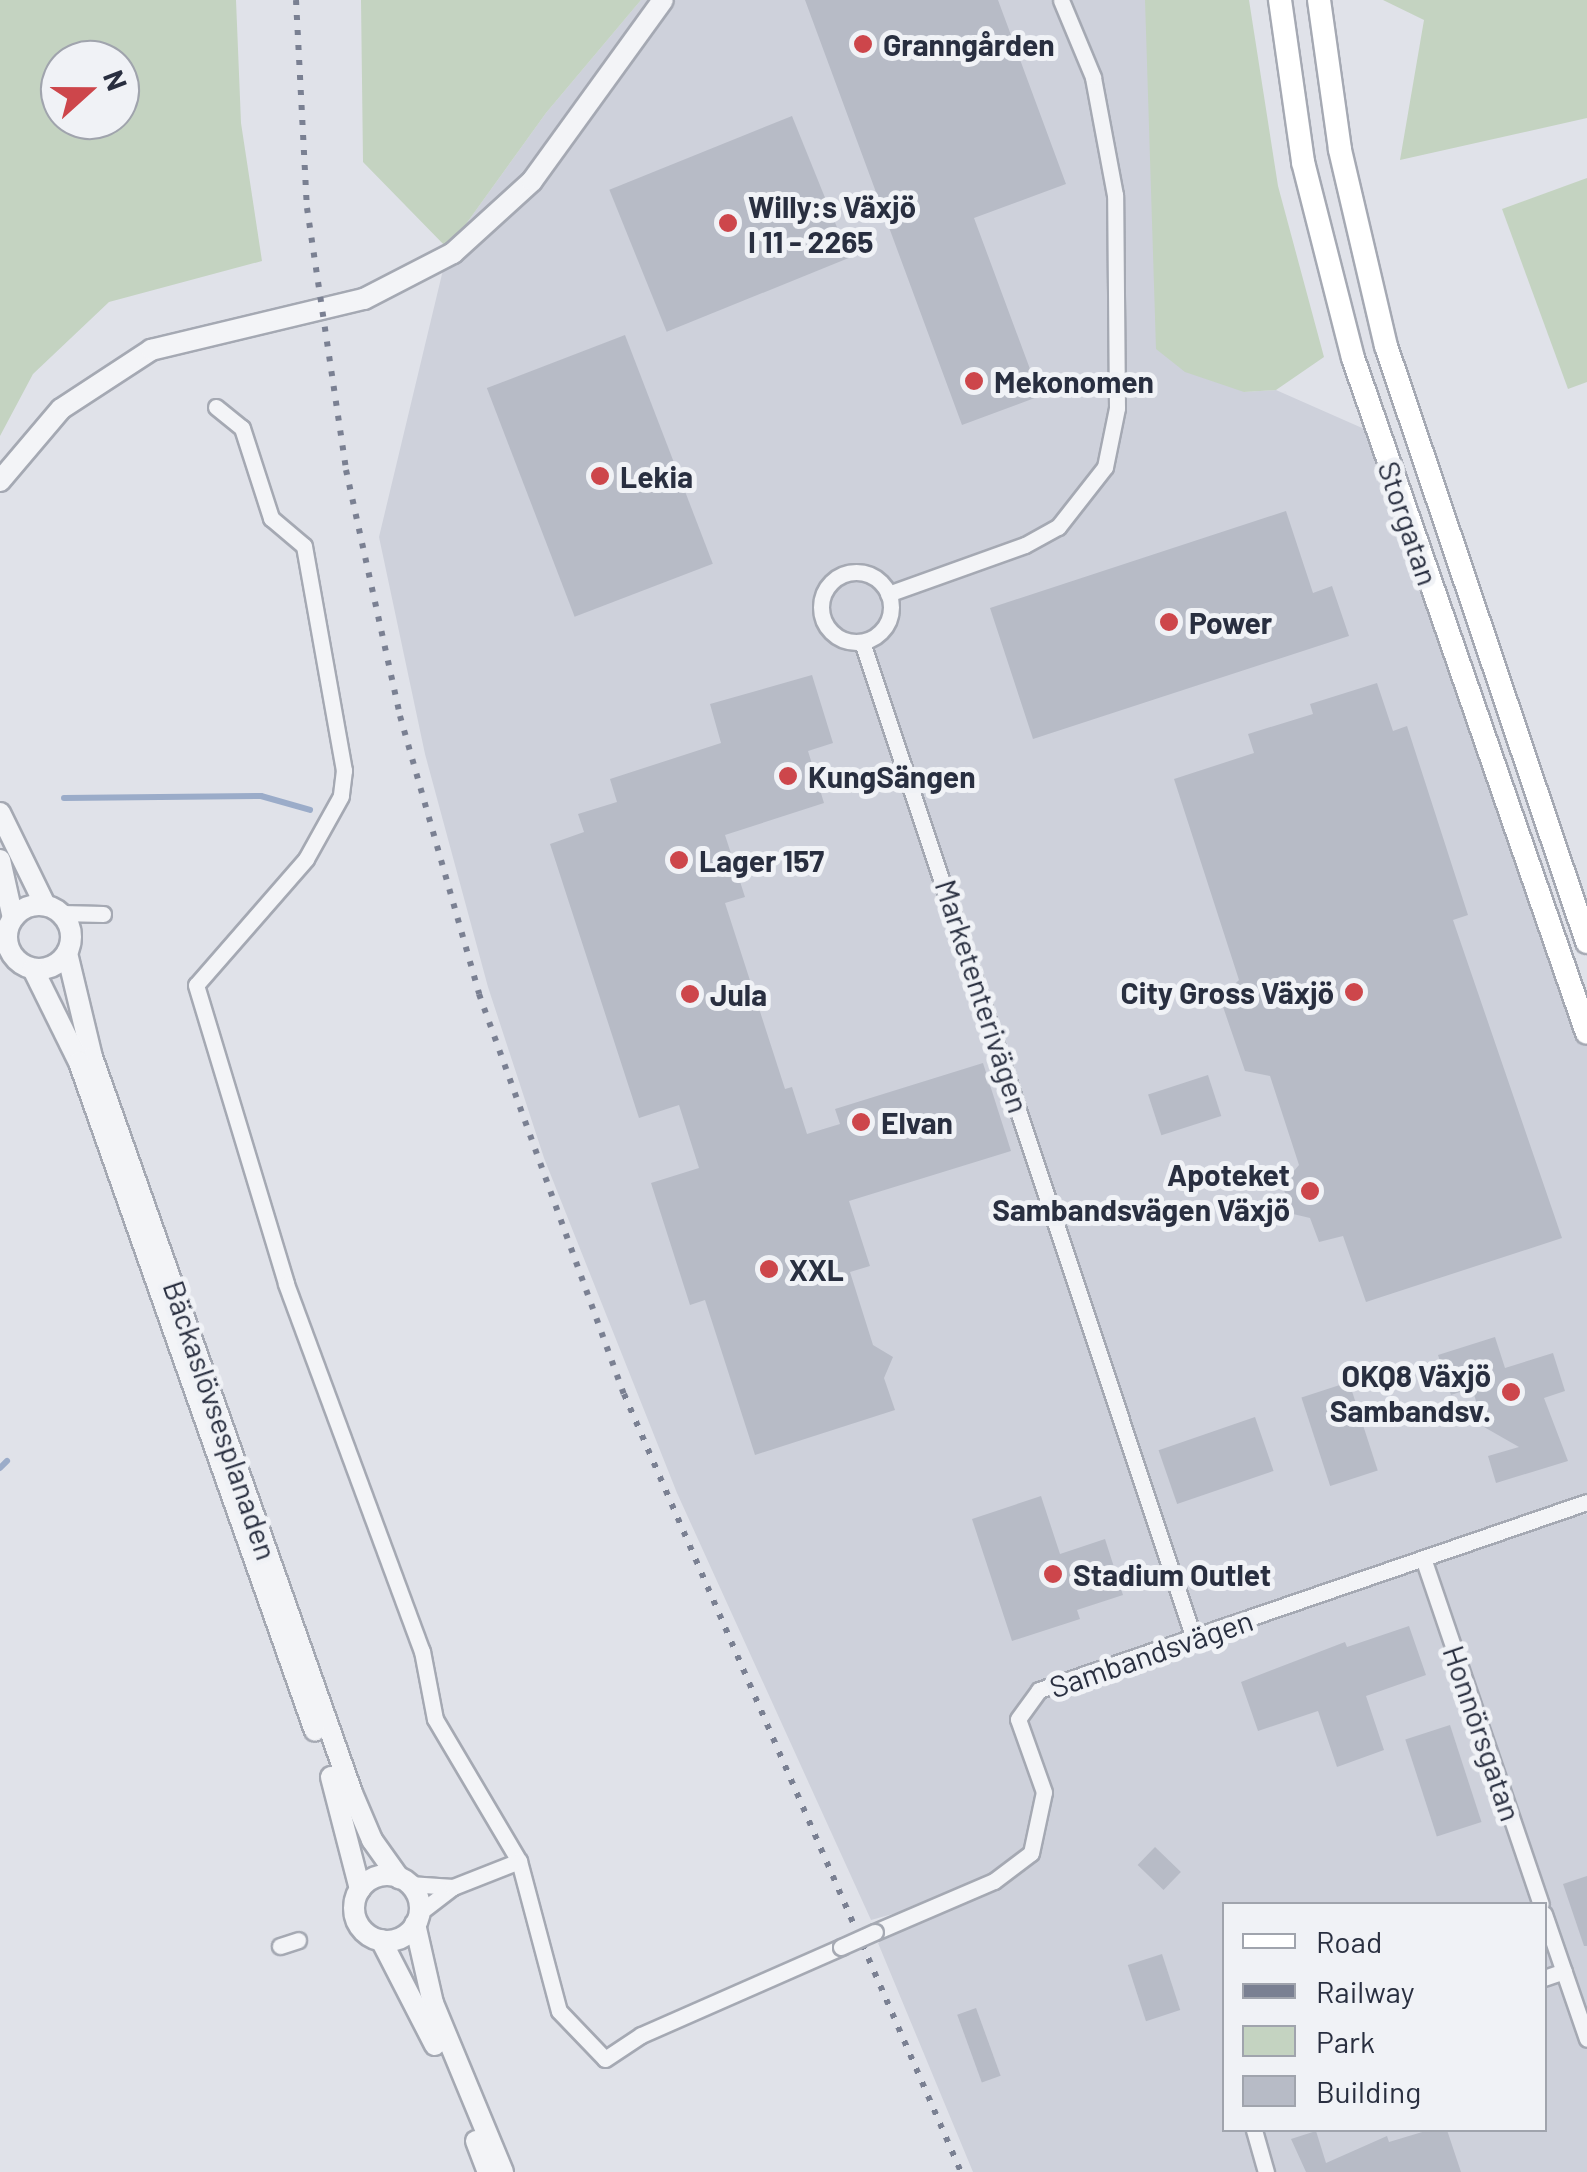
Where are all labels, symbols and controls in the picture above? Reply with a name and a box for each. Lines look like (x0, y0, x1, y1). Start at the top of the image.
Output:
place label: Granngården (883, 26, 1055, 62)
marker: Granngården (852, 33, 874, 55)
north arrow (40, 40, 140, 140)
text: N (97, 65, 135, 95)
place label: Willy:s Växjö I 11 - 2265 (748, 188, 916, 258)
marker: Willy:s Växjö I 11 - 2265 (717, 212, 739, 234)
place label: Mekonomen (994, 363, 1154, 399)
marker: Mekonomen (963, 370, 985, 392)
street label: Storgatan (1371, 456, 1447, 590)
place label: Lekia (620, 458, 693, 494)
marker: Lekia (589, 465, 611, 487)
place label: Power (1189, 604, 1272, 640)
marker: Power (1158, 611, 1180, 633)
place label: KungSängen (808, 758, 976, 794)
marker: KungSängen (777, 765, 799, 787)
place label: Lager 157 (699, 842, 824, 878)
marker: Lager 157 (668, 849, 690, 871)
street label: Marketenterivägen (928, 875, 1038, 1117)
place label: City Gross Växjö (1121, 974, 1334, 1010)
place label: Jula (710, 976, 767, 1012)
marker: City Gross Växjö (1343, 981, 1365, 1003)
marker: Jula (679, 983, 701, 1005)
place label: Elvan (881, 1104, 953, 1140)
marker: Elvan (850, 1111, 872, 1133)
place label: Apoteket Sambandsvägen Växjö (992, 1156, 1290, 1226)
marker: Apoteket Sambandsvägen Växjö (1299, 1180, 1321, 1202)
place label: XXL (789, 1251, 844, 1287)
marker: XXL (758, 1258, 780, 1280)
street label: Bäckaslövsesplanaden (156, 1276, 286, 1564)
place label: OKQ8 Växjö Sambandsv. (1330, 1357, 1491, 1428)
marker: OKQ8 Växjö Sambandsv. (1500, 1381, 1522, 1403)
place label: Stadium Outlet (1073, 1556, 1271, 1592)
marker: Stadium Outlet (1042, 1563, 1064, 1585)
street label: Sambandsvägen (1045, 1601, 1257, 1705)
street label: Honnörsgatan (1436, 1641, 1530, 1825)
legend (1222, 1902, 1547, 2132)
text: Road (1316, 1923, 1382, 1959)
text: Railway (1316, 1973, 1415, 2009)
text: Park (1316, 2023, 1375, 2059)
text: Building (1316, 2073, 1421, 2109)

